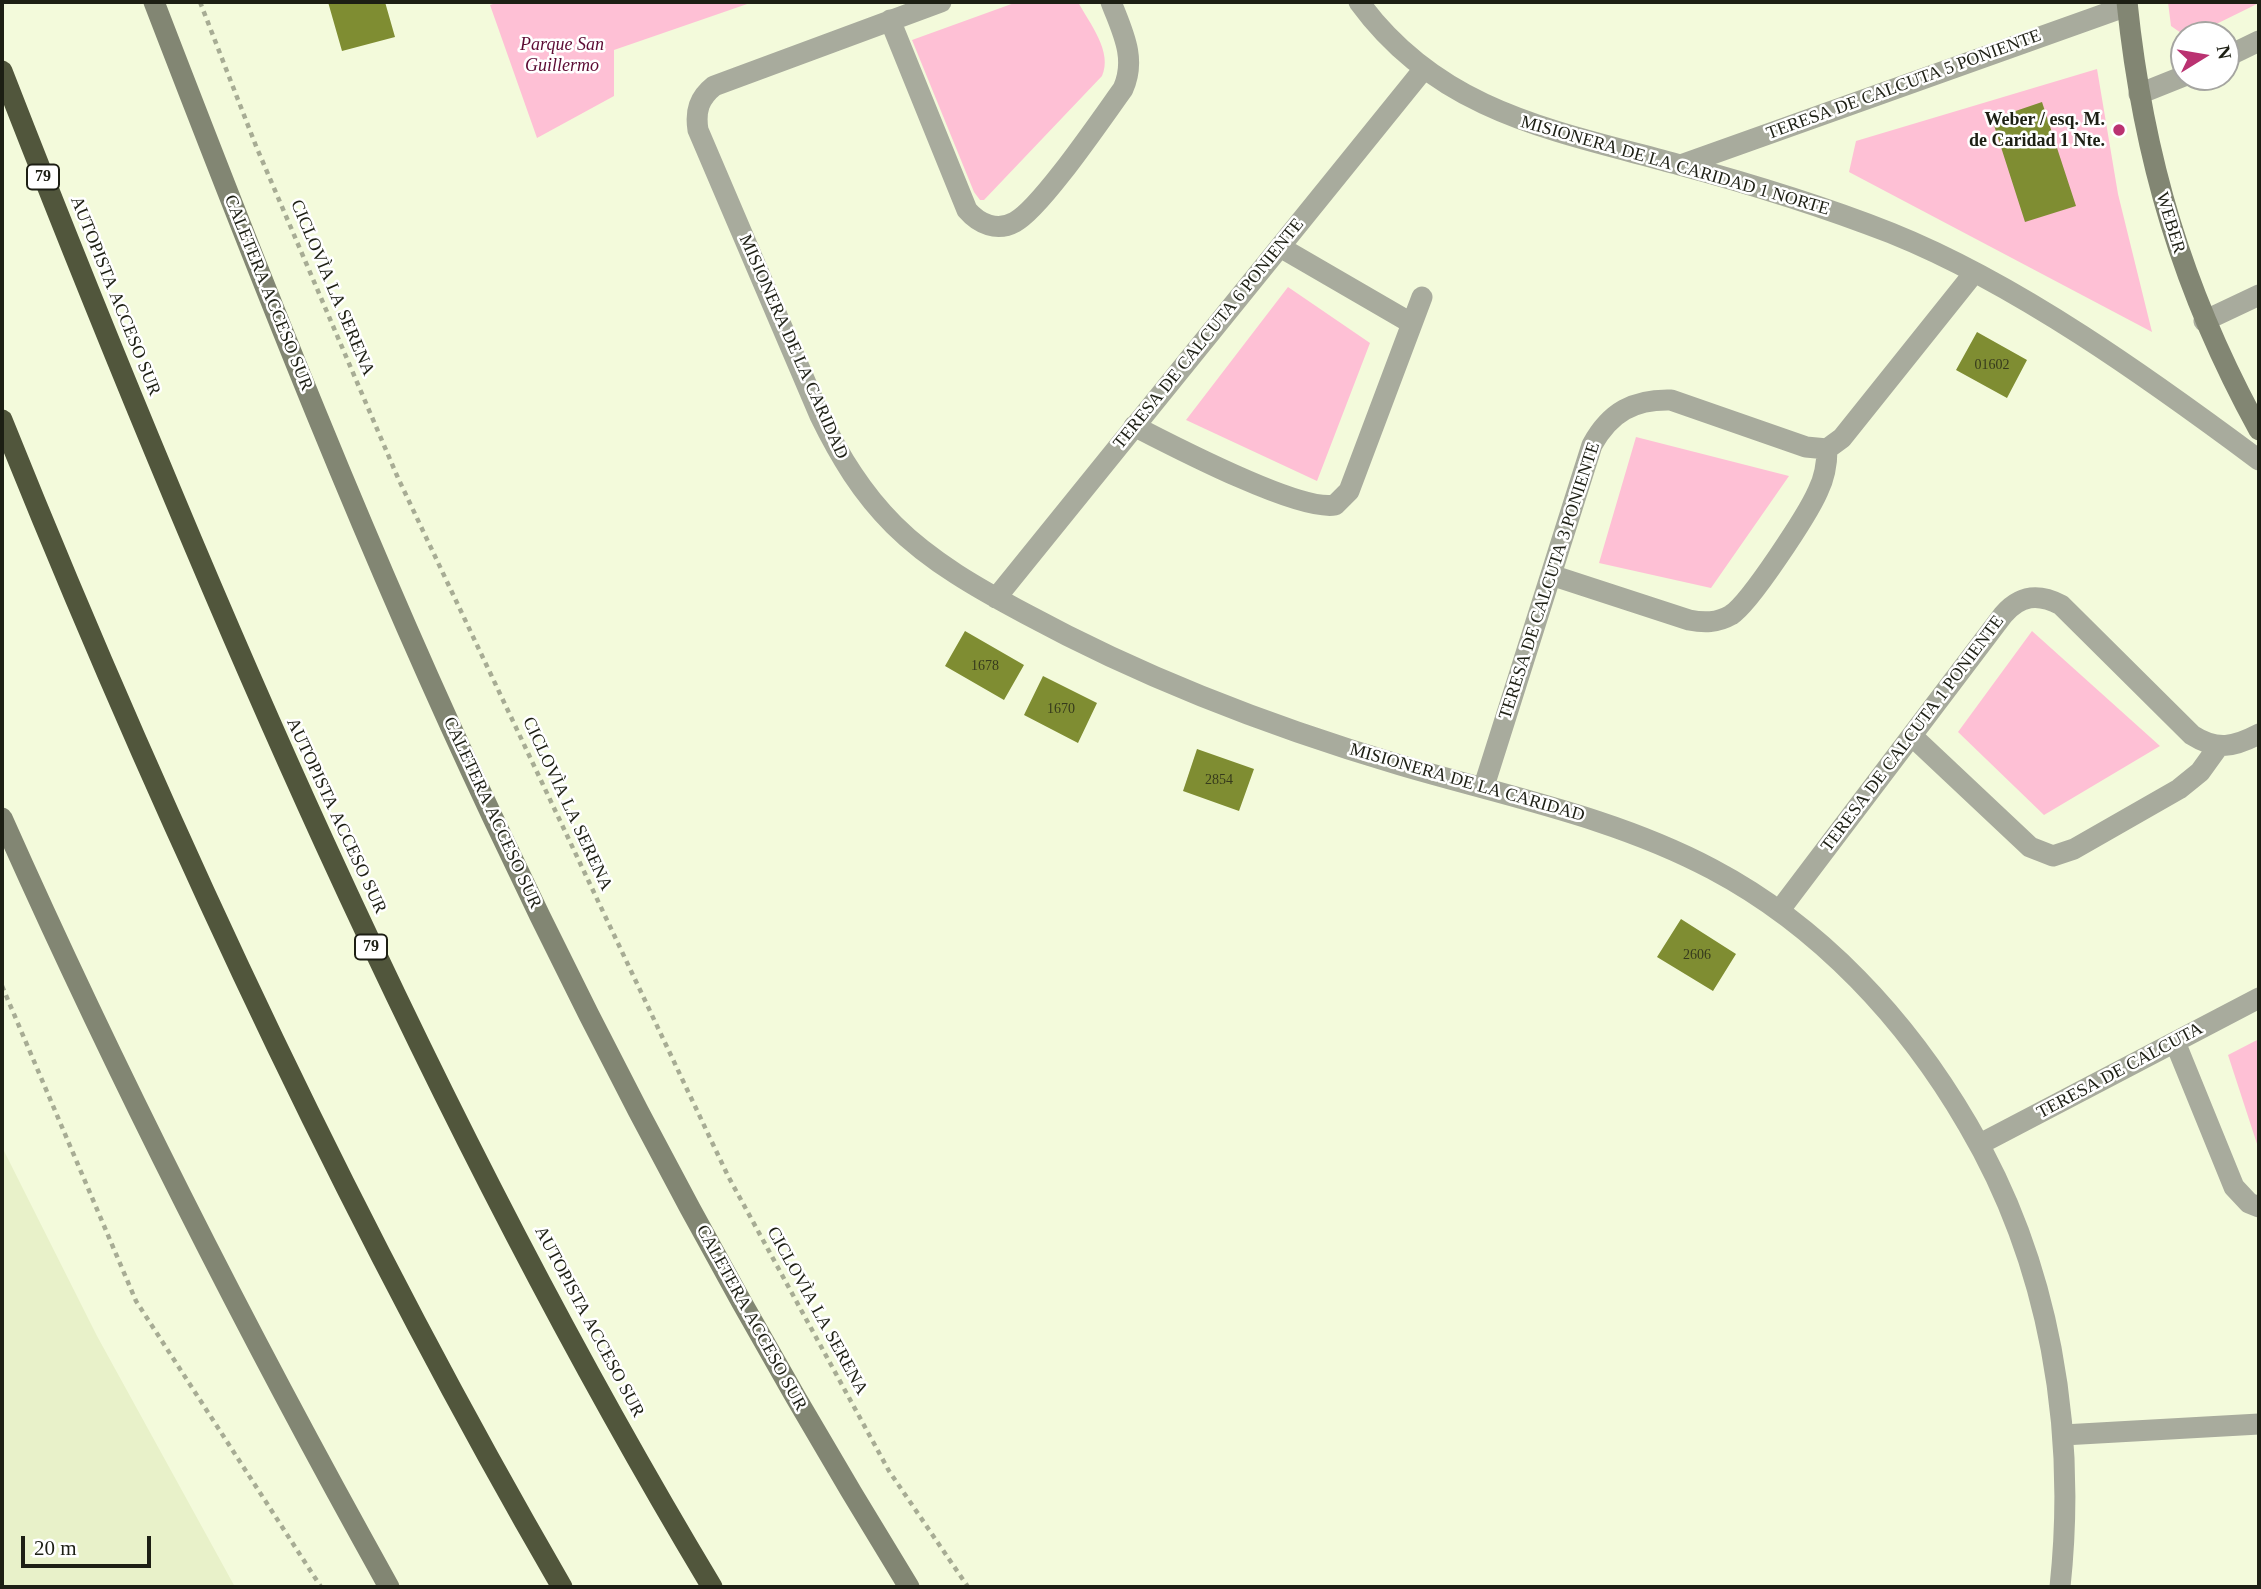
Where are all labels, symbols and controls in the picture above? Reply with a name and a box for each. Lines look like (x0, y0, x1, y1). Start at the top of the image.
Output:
north arrow (2170, 21, 2240, 91)
street label: TERESA DE CALCUTA 5 PONIENTE (1764, 25, 2044, 145)
park label: Parque San Guillermo (520, 34, 604, 76)
text: N (2213, 44, 2236, 61)
place label: Weber / esq. M. de Caridad 1 Nte. (1969, 109, 2105, 152)
street label: MISIONERA DE LA CARIDAD 1 NORTE (1518, 111, 1832, 221)
marker: Weber / esq. M. de Caridad 1 Nte. (2111, 122, 2127, 138)
road number: 79 (27, 164, 59, 190)
street label: WEBER (2150, 190, 2190, 256)
street label: CALETERA ACCESO SUR (219, 192, 317, 394)
street label: AUTOPISTA ACCESO SUR (65, 193, 165, 399)
street label: CICLOVÌA LA SERENA (285, 197, 379, 379)
street label: TERESA DE CALCUTA 6 PONIENTE (1109, 214, 1309, 454)
street label: MISIONERA DE LA CARIDAD (734, 231, 852, 463)
house number: 01602 (1974, 357, 2010, 373)
street label: TERESA DE CALCUTA 3 PONIENTE (1495, 440, 1605, 722)
street label: TERESA DE CALCUTA 1 PONIENTE (1817, 611, 2009, 857)
house number: 1678 (971, 658, 999, 674)
house number: 1670 (1047, 701, 1075, 717)
street label: CALETERA ACCESO SUR (438, 714, 546, 912)
street label: CICLOVÌA LA SERENA (517, 714, 617, 894)
street label: AUTOPISTA ACCESO SUR (281, 715, 391, 917)
street label: MISIONERA DE LA CARIDAD (1347, 739, 1587, 827)
house number: 2854 (1205, 772, 1233, 788)
road number: 79 (355, 934, 387, 959)
house number: 2606 (1683, 947, 1711, 963)
street label: TERESA DE CALCUTA (2033, 1018, 2207, 1124)
street label: CALETERA ACCESO SUR (691, 1221, 811, 1415)
street label: AUTOPISTA ACCESO SUR (529, 1223, 649, 1421)
street label: CICLOVÌA LA SERENA (762, 1223, 872, 1399)
scale bar (24, 1522, 154, 1566)
text: 20 m (34, 1536, 77, 1560)

